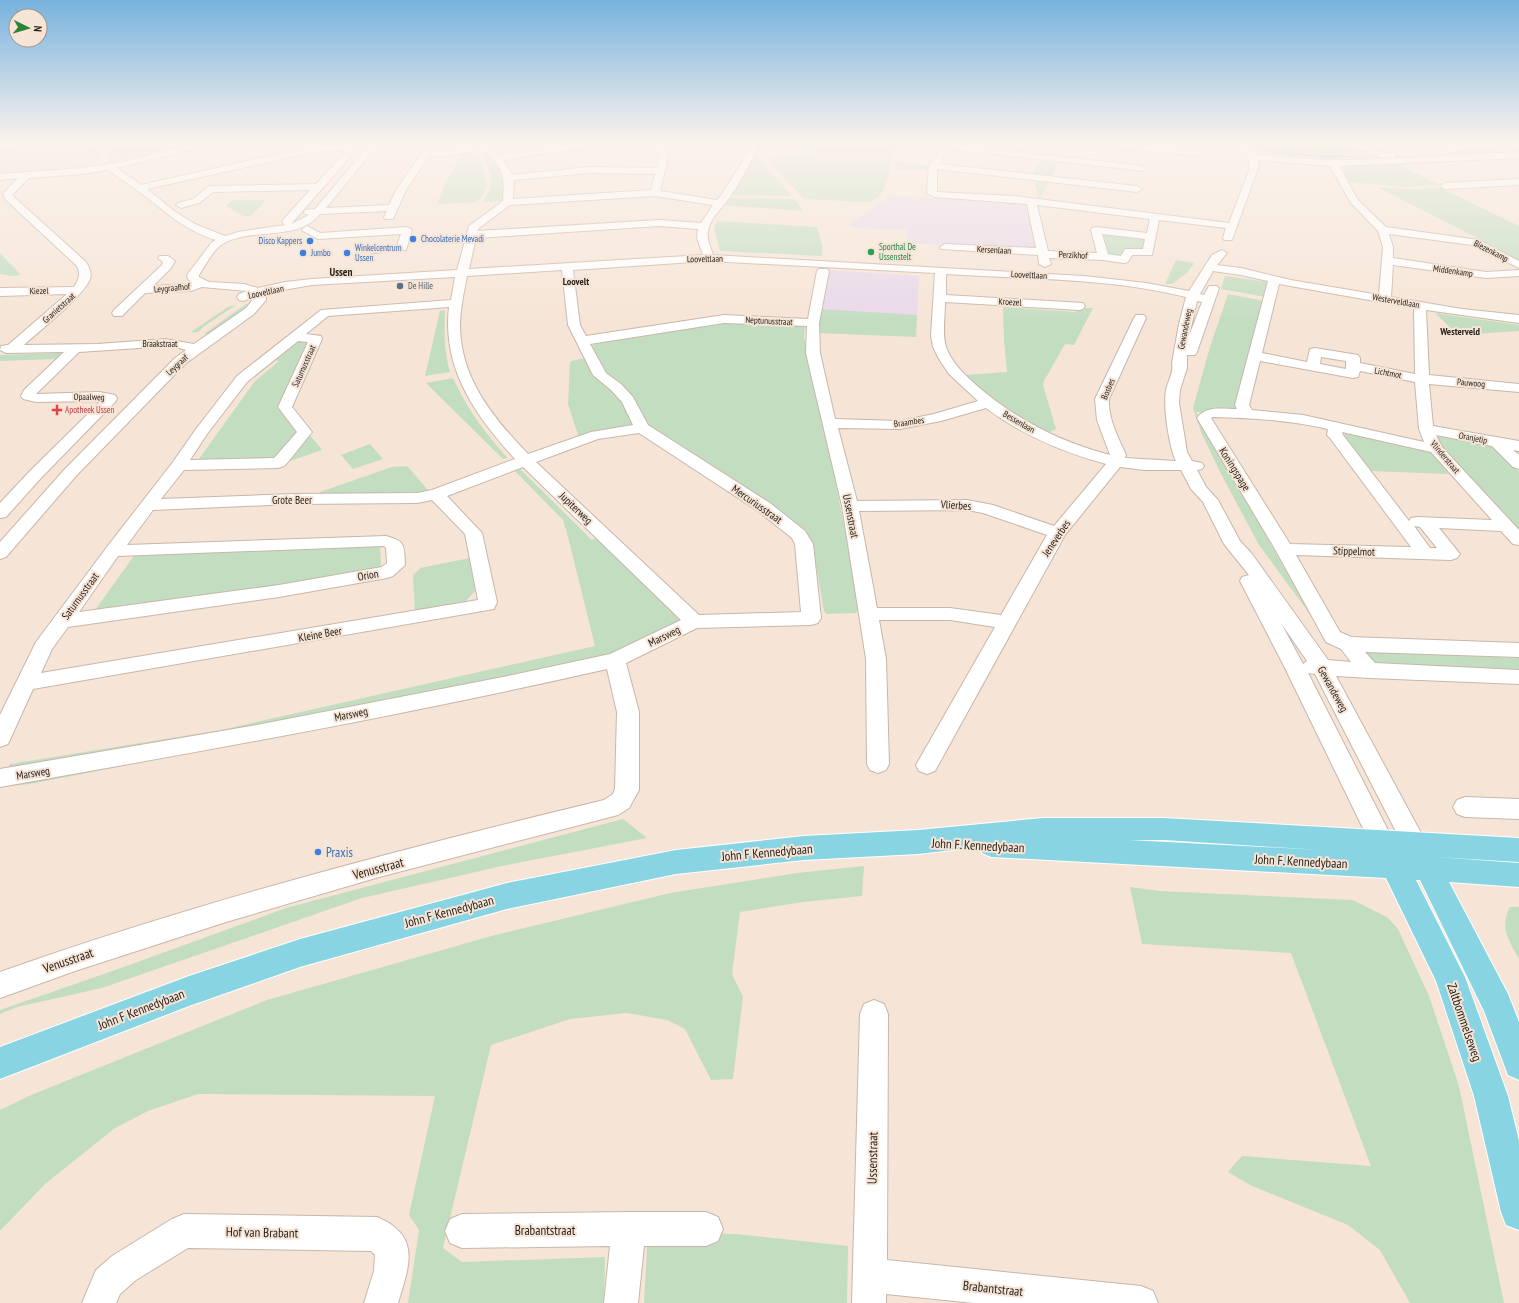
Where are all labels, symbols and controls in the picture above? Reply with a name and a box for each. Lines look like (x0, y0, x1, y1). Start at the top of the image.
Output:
north arrow (8, 8, 48, 48)
text: N (31, 25, 45, 32)
place label: Chocolaterie Mevadi (421, 233, 484, 244)
marker: Chocolaterie Mevadi (408, 234, 418, 244)
place label: Disco Kappers (259, 235, 302, 246)
marker: Disco Kappers (305, 236, 315, 246)
street label: Biezenkamp (1472, 237, 1511, 264)
place label: Sporthal De Ussenstelt (879, 241, 916, 262)
place label: Winkelcentrum Ussen (355, 242, 402, 263)
street label: Kersenlaan (977, 243, 1011, 256)
place label: Jumbo (310, 247, 331, 258)
marker: Sporthal De Ussenstelt (866, 247, 876, 257)
marker: Jumbo (298, 248, 308, 258)
marker: Winkelcentrum Ussen (342, 248, 352, 258)
street label: Perzikhof (1058, 248, 1088, 261)
street label: Looveltlaan (687, 253, 723, 264)
street label: Middenkamp (1432, 262, 1474, 279)
district label: Ussen (329, 265, 353, 279)
street label: Looveltlaan (1011, 268, 1047, 281)
district label: Loovelt (563, 275, 589, 288)
street label: Leygraafhof (153, 280, 191, 295)
place label: De Hille (408, 280, 433, 291)
marker: De Hille (395, 281, 405, 291)
street label: Looveltlaan (247, 282, 285, 301)
street label: Kiezel (29, 285, 50, 296)
street label: Granietstraat (40, 290, 78, 325)
street label: Westerveldlaan (1372, 291, 1420, 310)
street label: Kroezel (998, 295, 1023, 308)
street label: Gewandeweg (1175, 308, 1194, 350)
street label: Neptunusstraat (745, 314, 794, 327)
district label: Westerveld (1439, 325, 1480, 338)
street label: Braakstraat (142, 338, 178, 349)
street label: Saturnusstraat (289, 343, 318, 389)
street label: Leygraaf (163, 351, 190, 378)
street label: Lichtmot (1374, 365, 1403, 380)
street label: Pauwoog (1457, 376, 1486, 389)
street label: Bosbes (1098, 377, 1117, 401)
street label: Opaalweg (73, 391, 105, 402)
place label: Apotheek Ussen (65, 404, 115, 415)
marker: Apotheek Ussen (52, 405, 62, 415)
street label: Bessenlaan (1001, 408, 1037, 435)
street label: Braambes (893, 414, 925, 429)
street label: Oranjetip (1458, 429, 1488, 447)
street label: Vlinderstraat (1428, 437, 1463, 476)
street label: Koningspage (1216, 445, 1254, 494)
street label: Mercuriusstraat (729, 481, 785, 527)
street label: Jupiterweg (556, 488, 596, 527)
street label: Grote Beer (272, 493, 312, 507)
street label: Ussenstraat (840, 493, 862, 539)
street label: Vlierbes (939, 497, 972, 513)
street label: Jeneverbes (1038, 517, 1073, 560)
street label: Stippelmot (1333, 543, 1375, 559)
street label: Orion (356, 566, 380, 584)
street label: Saturnusstraat (58, 570, 102, 622)
street label: Marsweg (646, 622, 682, 650)
street label: Kleine Beer (297, 623, 343, 645)
street label: Gewandeweg (1315, 664, 1351, 715)
street label: Marsweg (333, 704, 369, 724)
street label: Marsweg (15, 763, 51, 783)
street label: John F. Kennedybaan (930, 835, 1025, 856)
street label: John F Kennedybaan (720, 840, 814, 865)
place label: Praxis (326, 844, 353, 861)
marker: Praxis (313, 847, 323, 857)
street label: John F. Kennedybaan (1253, 851, 1348, 872)
street label: Venusstraat (350, 853, 406, 884)
street label: John F Kennedybaan (402, 891, 496, 932)
street label: Venusstraat (40, 944, 96, 977)
street label: Zaltbommelseweg (1443, 981, 1486, 1064)
street label: John F Kennedybaan (95, 985, 187, 1034)
street label: Ussenstraat (864, 1131, 881, 1184)
street label: Brabantstraat (515, 1222, 576, 1239)
street label: Hof van Brabant (226, 1223, 299, 1242)
street label: Brabantstraat (962, 1277, 1024, 1300)

